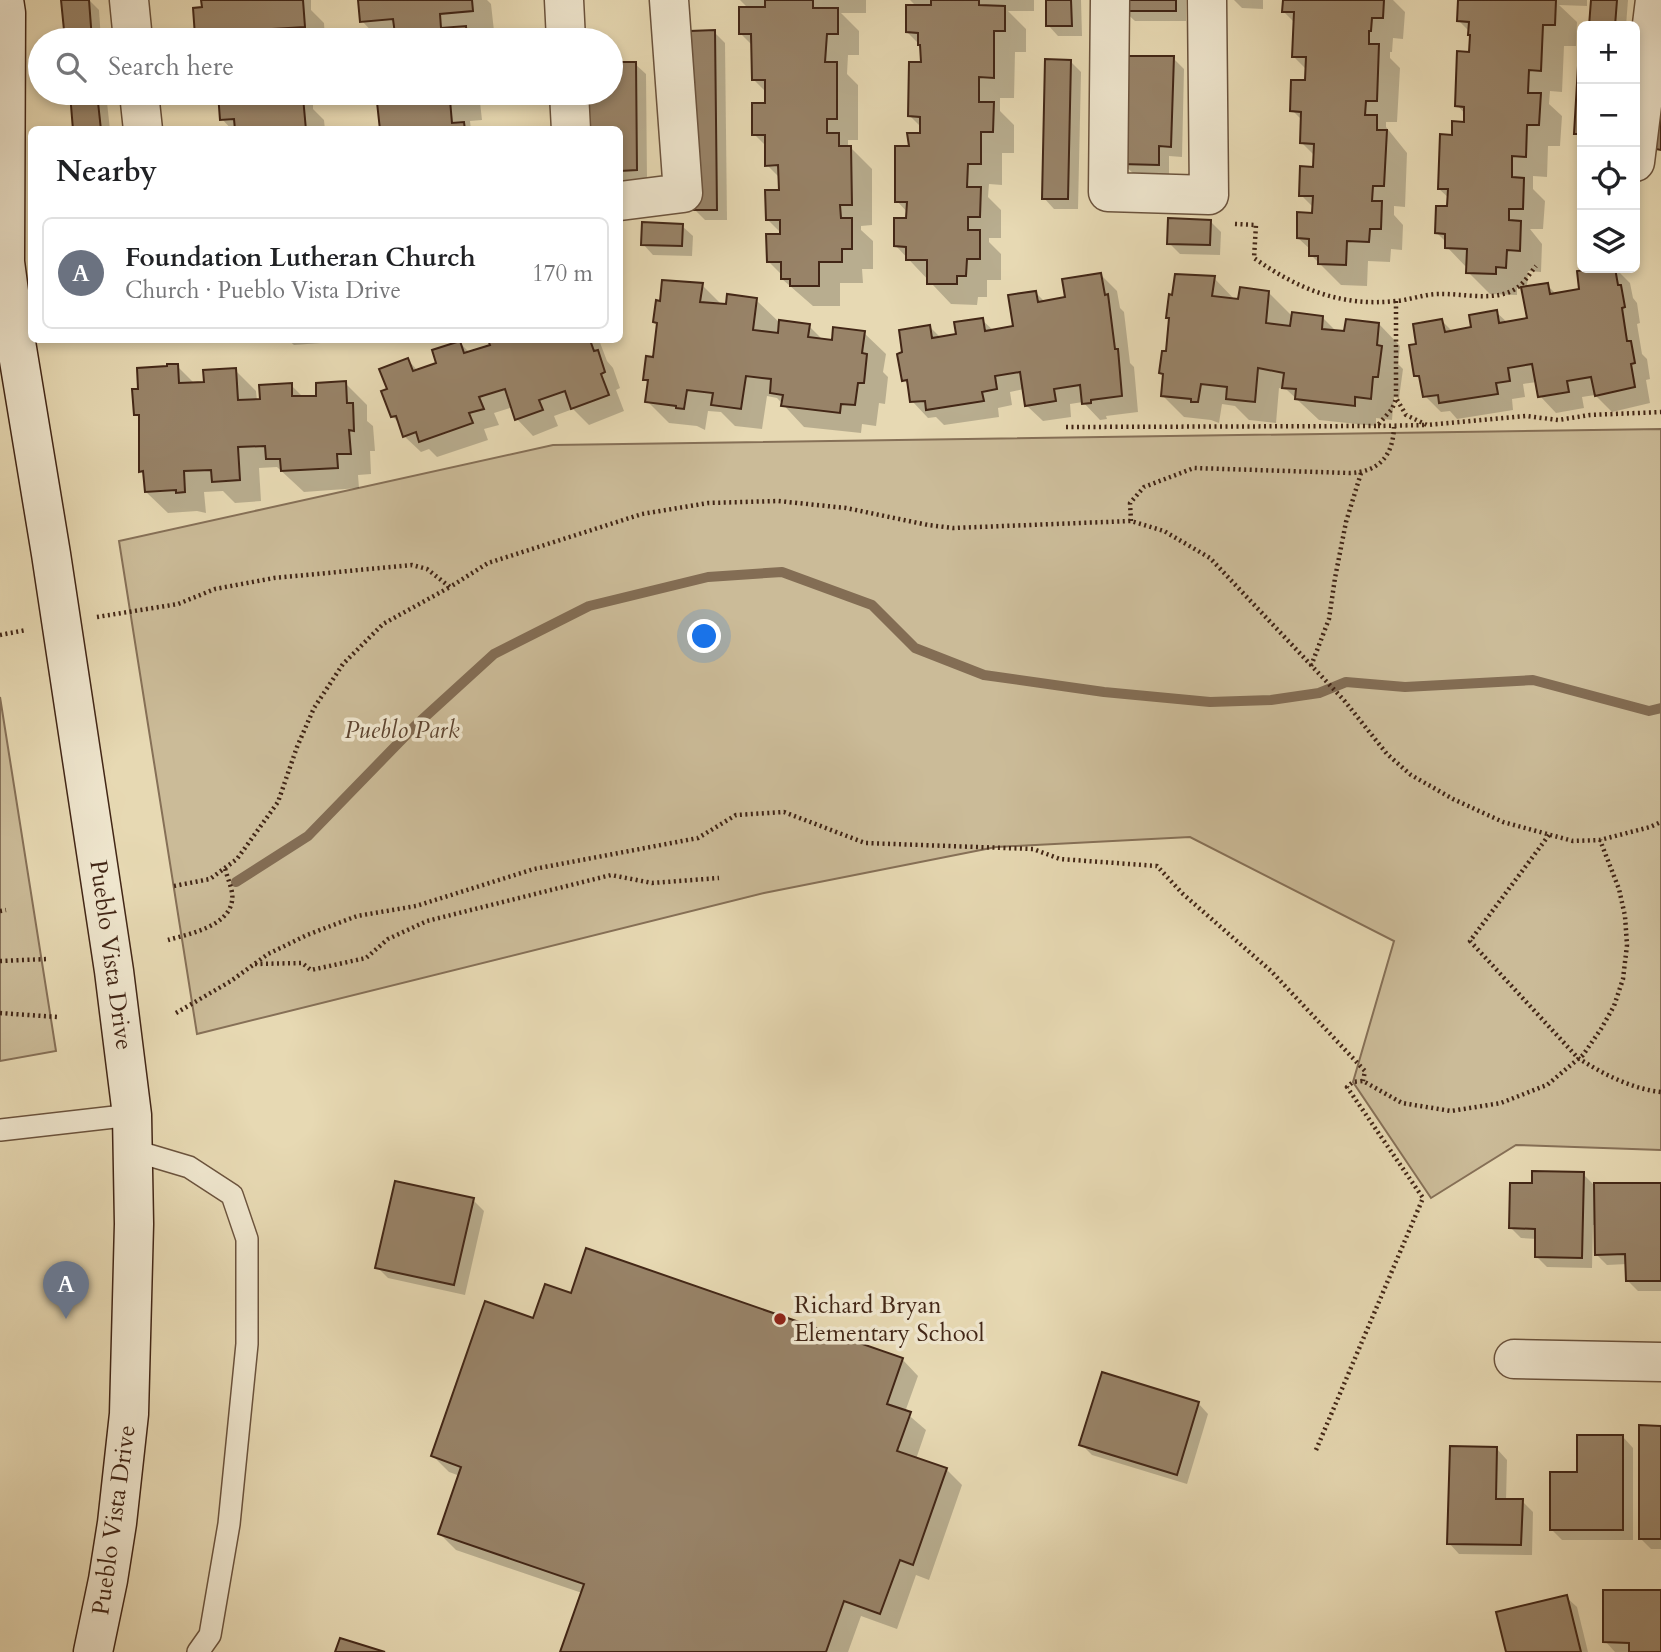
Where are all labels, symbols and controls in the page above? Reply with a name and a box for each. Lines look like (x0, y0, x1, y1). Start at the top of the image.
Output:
map controls (1577, 21, 1640, 273)
button: + (1577, 21, 1640, 84)
search box (28, 28, 623, 105)
icon: search (52, 48, 90, 86)
text: Search here (108, 49, 234, 84)
button: − (1577, 84, 1640, 147)
button: locate (1577, 147, 1640, 210)
text: Nearby (56, 151, 157, 192)
button: layers (1577, 210, 1640, 273)
text: Foundation Lutheran Church (125, 240, 476, 275)
text: A (72, 258, 90, 289)
text: 170 m (532, 258, 593, 289)
text: Church · Pueblo Vista Drive (125, 275, 401, 306)
your location (687, 619, 721, 653)
park label: Pueblo Park (344, 714, 460, 747)
street label: Pueblo Vista Drive (81, 858, 141, 1052)
pin: A (43, 1261, 89, 1319)
place label: Richard Bryan Elementary School (794, 1289, 985, 1350)
marker: Richard Bryan Elementary School (772, 1311, 788, 1327)
street label: Pueblo Vista Drive (84, 1423, 144, 1617)

